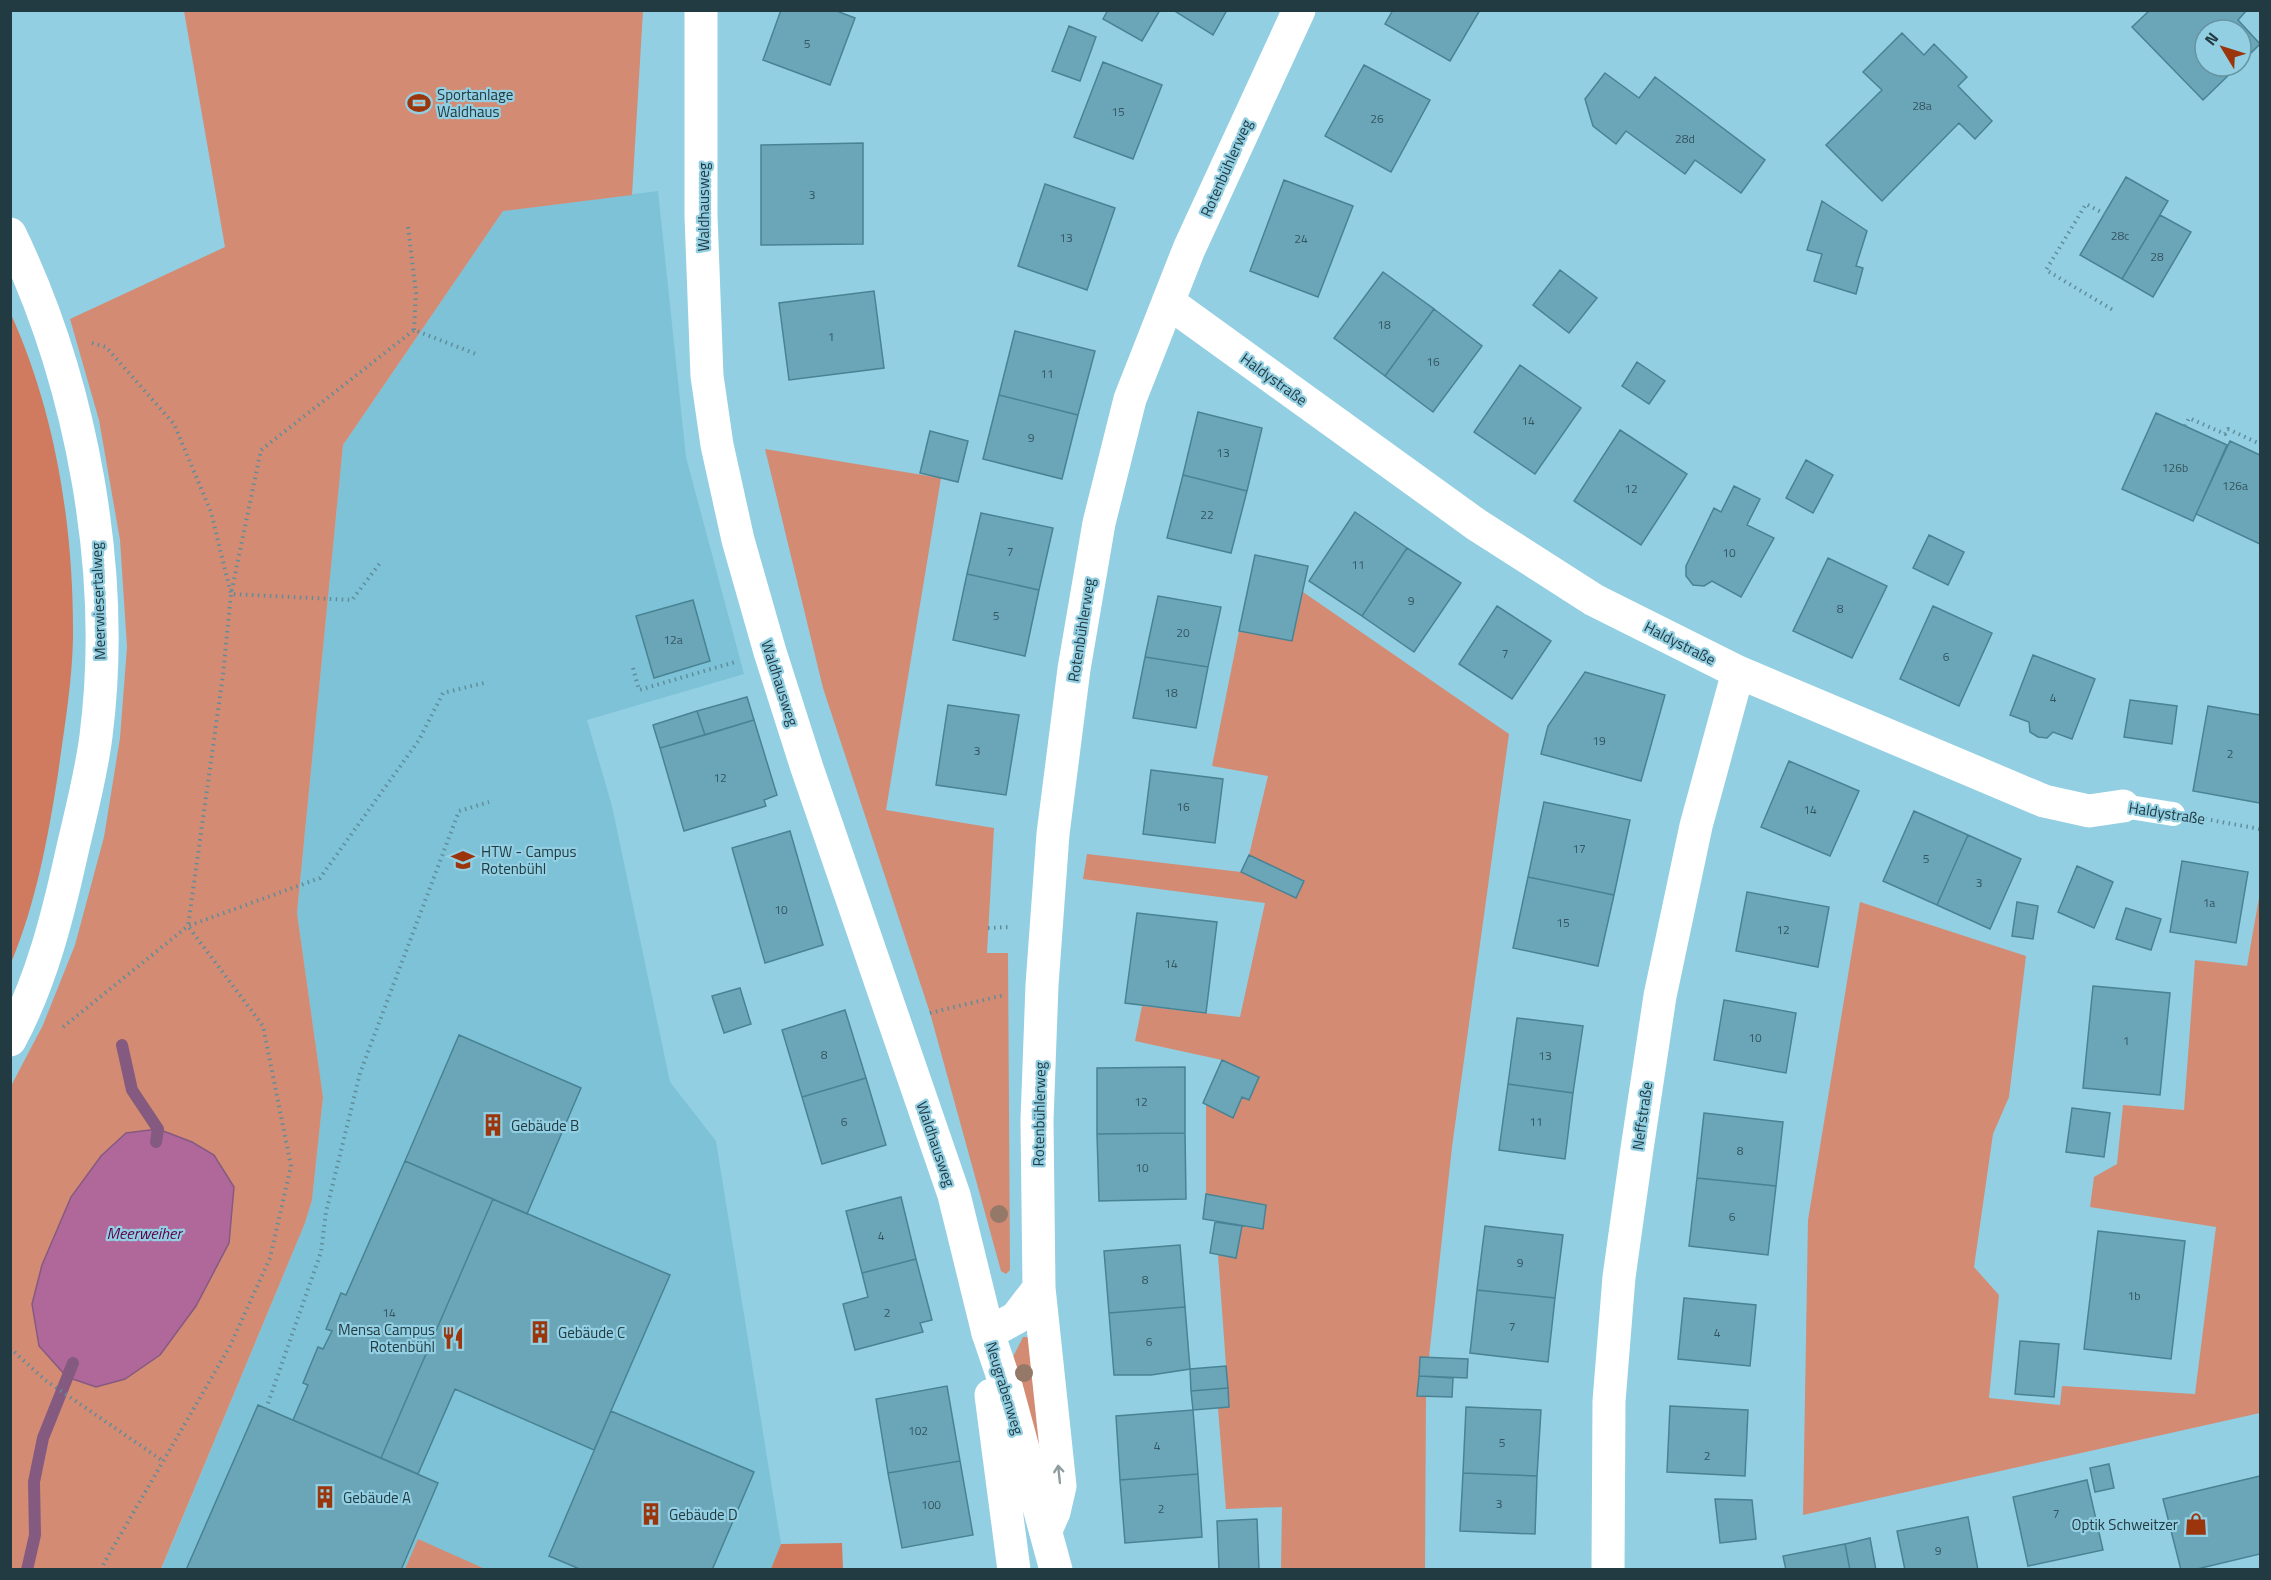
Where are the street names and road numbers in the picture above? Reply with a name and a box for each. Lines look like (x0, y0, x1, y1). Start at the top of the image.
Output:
street label: Rotenbühlerweg (1194, 115, 1258, 220)
street label: Waldhausweg (692, 162, 715, 252)
street label: Haldystraße (1236, 347, 1312, 411)
street label: Meerwiesertalweg (84, 541, 112, 660)
street label: Rotenbühlerweg (1061, 576, 1101, 683)
street label: Haldystraße (1640, 615, 1720, 671)
street label: Waldhausweg (755, 637, 805, 729)
street label: Haldystraße (2127, 796, 2207, 830)
street label: Rotenbühlerweg (1027, 1061, 1051, 1167)
street label: Neffstraße (1626, 1080, 1658, 1152)
street label: Waldhausweg (911, 1098, 961, 1190)
street label: Neugrabenweg (980, 1339, 1030, 1438)

